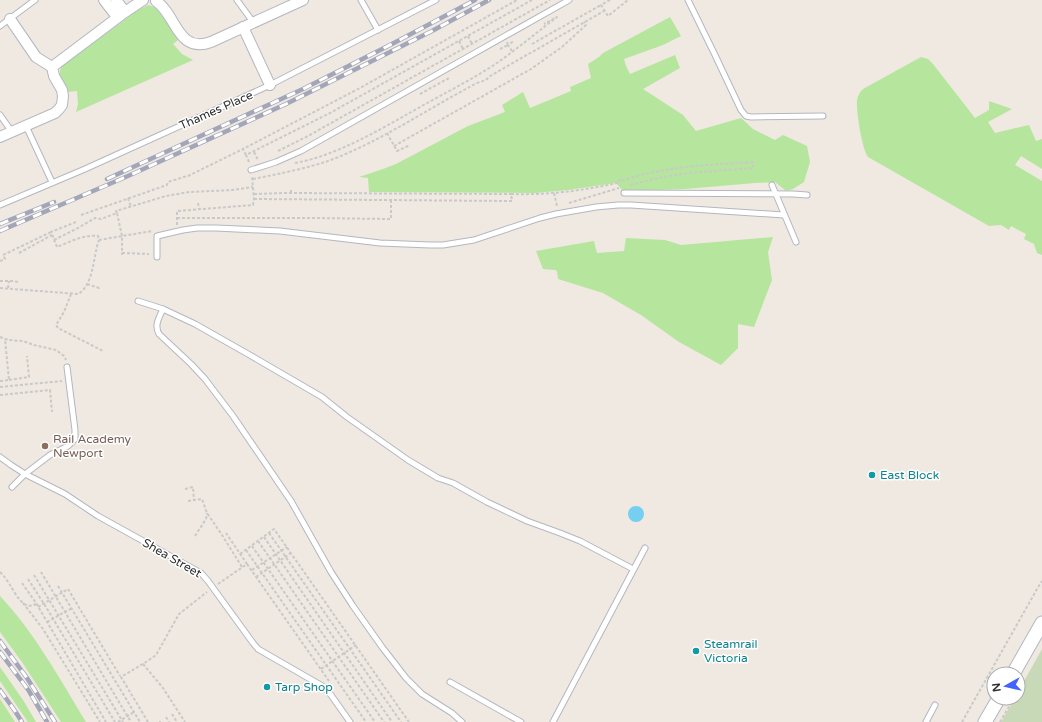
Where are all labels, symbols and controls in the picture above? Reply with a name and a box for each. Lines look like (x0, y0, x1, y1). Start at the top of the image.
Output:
street label: Thames Place (177, 87, 255, 132)
place label: Rail Academy Newport (53, 432, 132, 460)
marker: Rail Academy Newport (40, 441, 50, 451)
place label: East Block (880, 468, 940, 482)
marker: East Block (867, 470, 877, 480)
street label: Shea Street (140, 536, 204, 581)
place label: Steamrail Victoria (704, 637, 758, 665)
marker: Steamrail Victoria (691, 646, 701, 656)
north arrow (986, 666, 1026, 706)
place label: Tarp Shop (275, 680, 333, 694)
marker: Tarp Shop (262, 682, 272, 692)
text: N (990, 682, 1004, 693)

